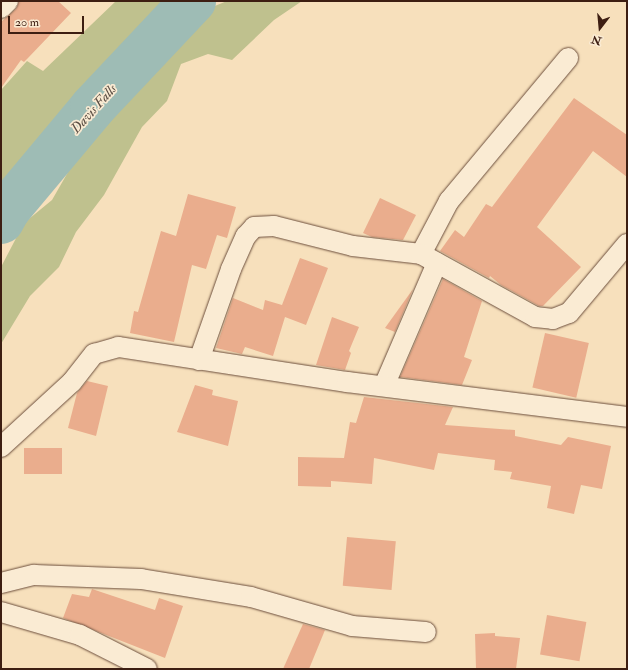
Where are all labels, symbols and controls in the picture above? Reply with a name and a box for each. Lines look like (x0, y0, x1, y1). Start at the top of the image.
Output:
scale bar (10, 8, 86, 34)
north arrow (580, 8, 620, 48)
text: 20 m (15, 15, 39, 30)
text: N (590, 32, 603, 48)
water label: Davis Falls (68, 81, 120, 137)

